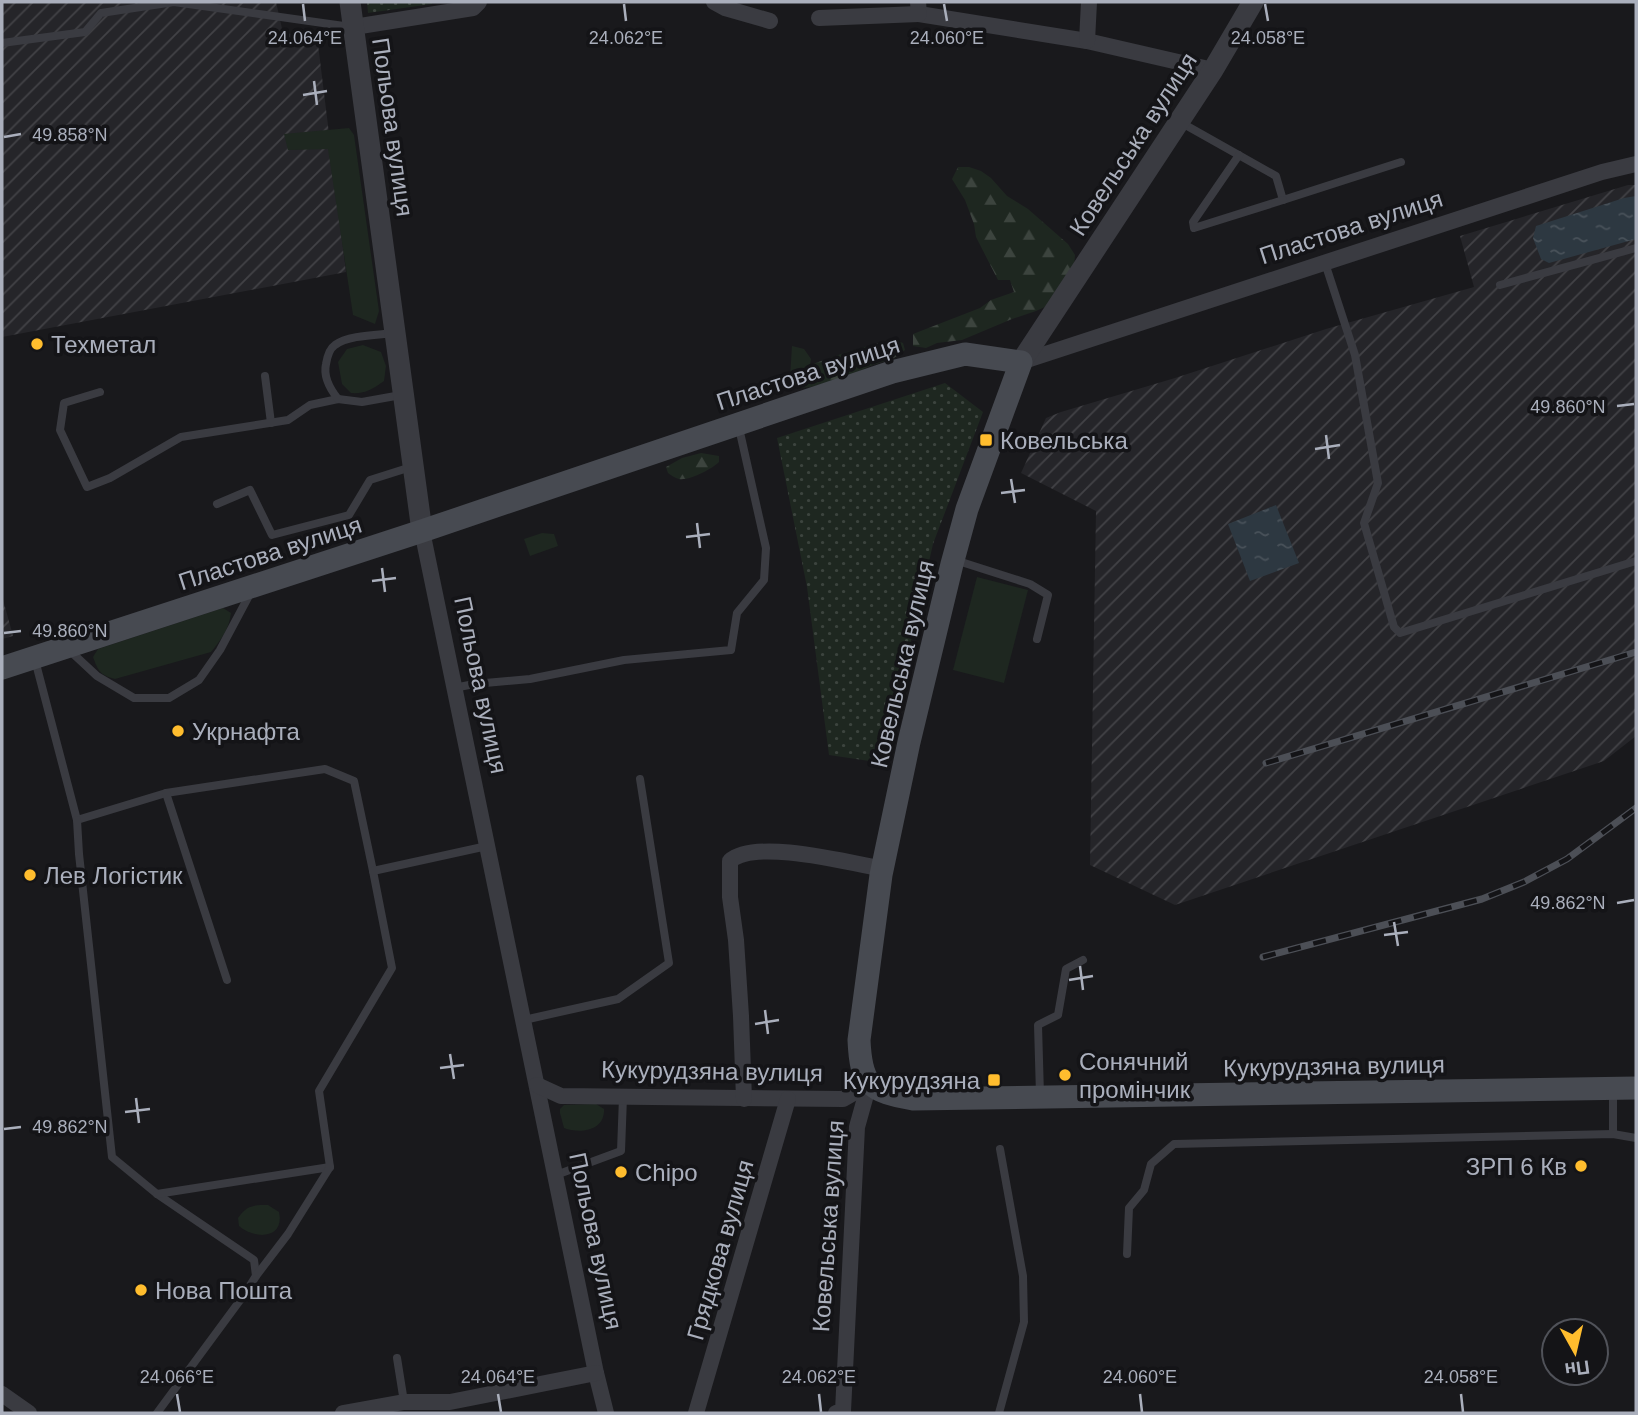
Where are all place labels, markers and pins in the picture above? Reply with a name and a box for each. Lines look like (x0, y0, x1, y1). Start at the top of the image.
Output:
place label: Техметал (51, 331, 156, 358)
marker: Техметал (29, 336, 45, 352)
place label: Ковельська (1000, 427, 1128, 454)
marker: Ковельська (978, 432, 994, 448)
place label: Укрнафта (192, 718, 301, 745)
marker: Укрнафта (170, 723, 186, 739)
place label: Лев Логістик (44, 862, 183, 889)
marker: Лев Логістик (22, 867, 38, 883)
place label: Сонячний промінчик (1079, 1048, 1191, 1103)
place label: Кукурудзяна (843, 1067, 981, 1094)
marker: Сонячний промінчик (1057, 1067, 1073, 1083)
marker: Кукурудзяна (986, 1072, 1002, 1088)
place label: ЗРП 6 Кв (1466, 1153, 1567, 1180)
marker: ЗРП 6 Кв (1573, 1158, 1589, 1174)
place label: Chipo (635, 1159, 698, 1186)
marker: Chipo (613, 1164, 629, 1180)
place label: Нова Пошта (155, 1277, 293, 1304)
marker: Нова Пошта (133, 1282, 149, 1298)

